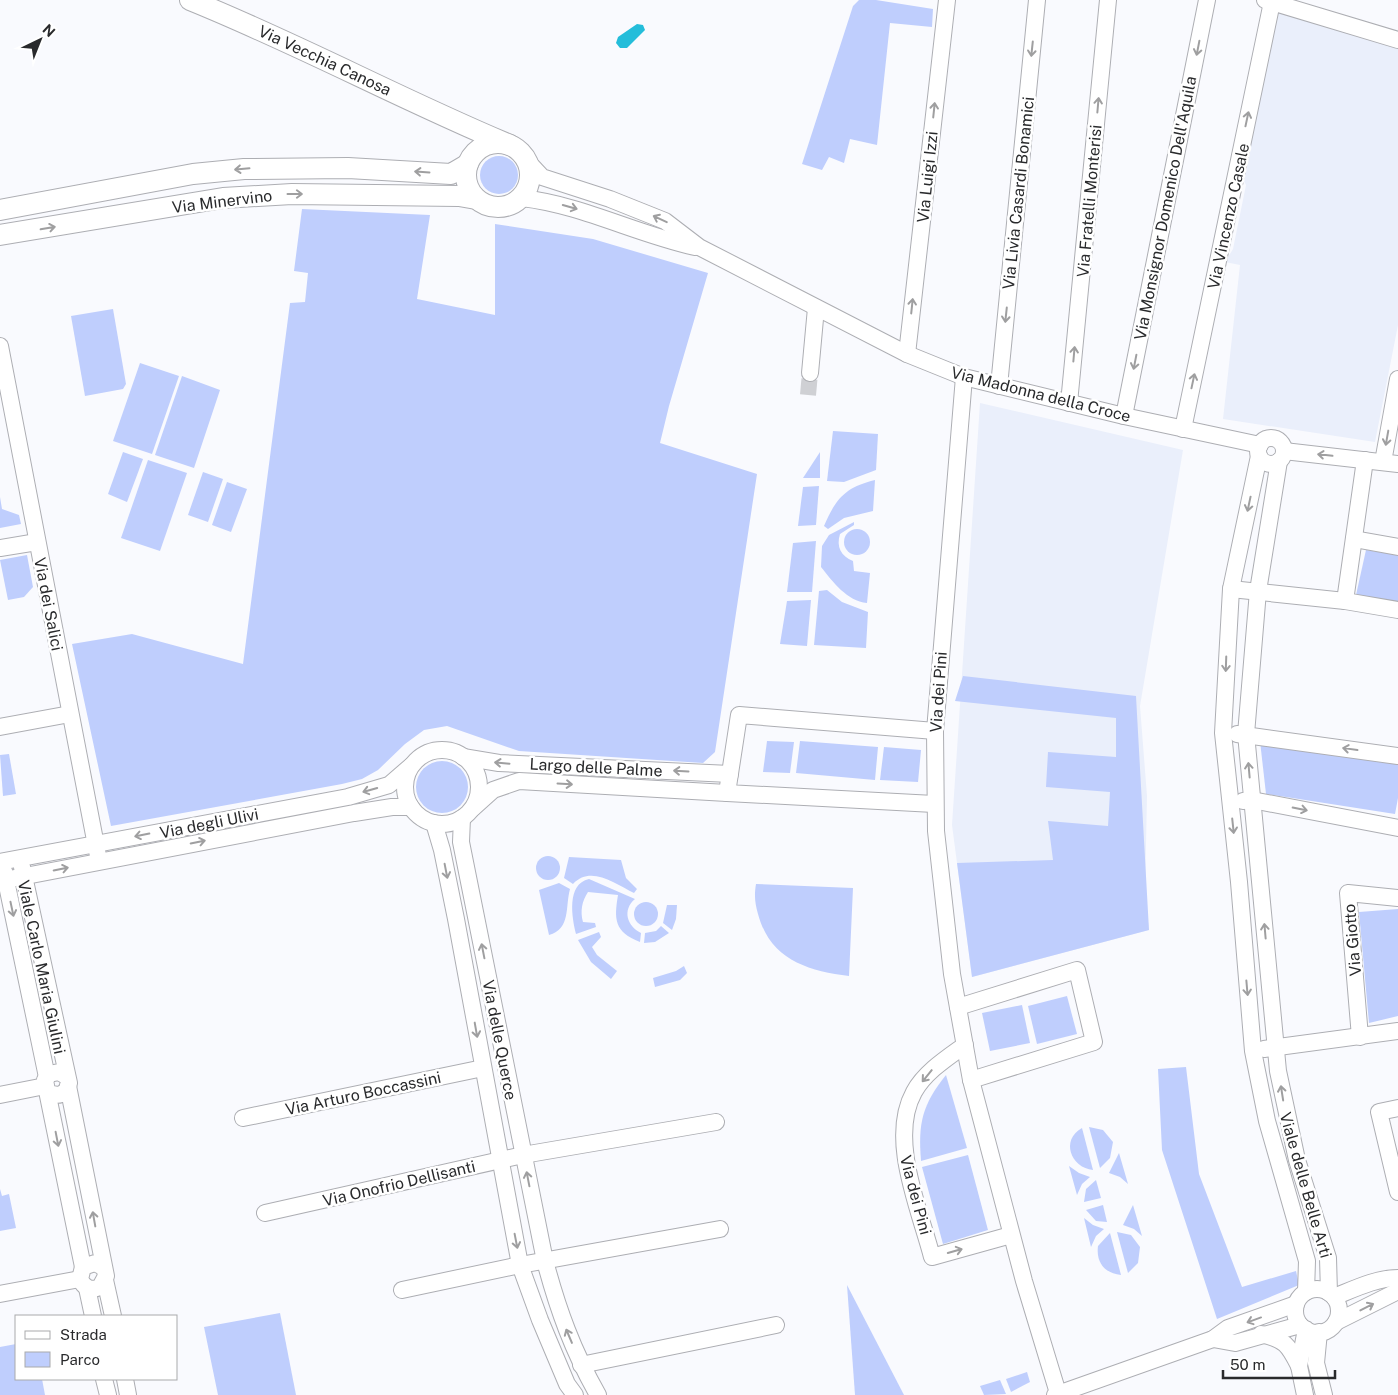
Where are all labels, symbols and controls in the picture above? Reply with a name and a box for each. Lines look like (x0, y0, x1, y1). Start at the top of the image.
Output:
north arrow (15, 15, 65, 65)
text: N (39, 21, 58, 40)
street label: Via Vecchia Canosa (255, 21, 394, 100)
one-way arrow (1192, 39, 1202, 55)
one-way arrow (1027, 40, 1037, 56)
street label: Via Monsignor Domenico Dell'Aquila (1131, 75, 1200, 342)
street label: Via Livia Casardi Bonamici (999, 96, 1038, 290)
one-way arrow (1093, 98, 1103, 114)
one-way arrow (929, 102, 939, 118)
one-way arrow (1243, 112, 1253, 128)
street label: Via Fratelli Monterisi (1073, 124, 1106, 278)
street label: Via Luigi Izzi (913, 130, 942, 224)
street label: Via Vincenzo Casale (1204, 141, 1253, 291)
one-way arrow (234, 164, 250, 174)
one-way arrow (414, 167, 430, 176)
street label: Via Minervino (171, 186, 273, 217)
one-way arrow (287, 189, 303, 199)
one-way arrow (562, 203, 578, 213)
one-way arrow (652, 214, 667, 224)
one-way arrow (40, 222, 56, 232)
one-way arrow (907, 298, 917, 314)
one-way arrow (1001, 306, 1011, 322)
one-way arrow (1069, 347, 1079, 363)
one-way arrow (1129, 353, 1139, 369)
street label: Via Madonna della Croce (949, 363, 1133, 426)
one-way arrow (1189, 374, 1199, 390)
one-way arrow (1382, 430, 1392, 446)
one-way arrow (1317, 450, 1333, 460)
one-way arrow (1244, 496, 1253, 512)
street label: Via dei Salici (30, 556, 67, 652)
street label: Via dei Pini (926, 651, 951, 733)
one-way arrow (1221, 656, 1230, 672)
one-way arrow (1342, 744, 1358, 754)
street label: Largo delle Palme (529, 755, 663, 780)
one-way arrow (494, 758, 510, 767)
one-way arrow (1245, 762, 1254, 778)
one-way arrow (674, 767, 690, 776)
one-way arrow (557, 779, 573, 788)
one-way arrow (362, 786, 378, 796)
street label: Via degli Ulivi (158, 805, 260, 842)
one-way arrow (1292, 805, 1308, 815)
one-way arrow (1228, 818, 1238, 834)
one-way arrow (134, 831, 150, 841)
one-way arrow (190, 837, 206, 847)
one-way arrow (442, 862, 451, 878)
one-way arrow (52, 864, 68, 873)
street label: Viale Carlo Maria Giulini (14, 878, 69, 1056)
one-way arrow (8, 901, 17, 917)
street label: Via Giotto (1340, 903, 1365, 977)
one-way arrow (1260, 924, 1270, 940)
one-way arrow (477, 943, 487, 959)
street label: Via delle Querce (479, 978, 520, 1102)
one-way arrow (1242, 980, 1252, 996)
one-way arrow (472, 1022, 482, 1038)
street label: Via Arturo Boccassini (284, 1068, 443, 1119)
one-way arrow (922, 1069, 933, 1082)
one-way arrow (1277, 1085, 1287, 1101)
street label: Viale delle Belle Arti (1276, 1110, 1335, 1260)
one-way arrow (53, 1130, 62, 1146)
street label: Via dei Pini (896, 1153, 935, 1237)
street label: Via Onofrio Dellisanti (321, 1157, 477, 1210)
one-way arrow (523, 1171, 532, 1187)
one-way arrow (89, 1212, 99, 1228)
one-way arrow (512, 1233, 521, 1249)
one-way arrow (947, 1245, 963, 1255)
one-way arrow (1359, 1302, 1374, 1311)
legend (15, 1315, 178, 1380)
one-way arrow (1246, 1316, 1262, 1325)
text: Strada (60, 1326, 107, 1343)
one-way arrow (563, 1329, 573, 1344)
scale bar (1223, 1348, 1336, 1380)
text: Parco (60, 1351, 100, 1368)
text: 50 m (1230, 1356, 1265, 1373)

